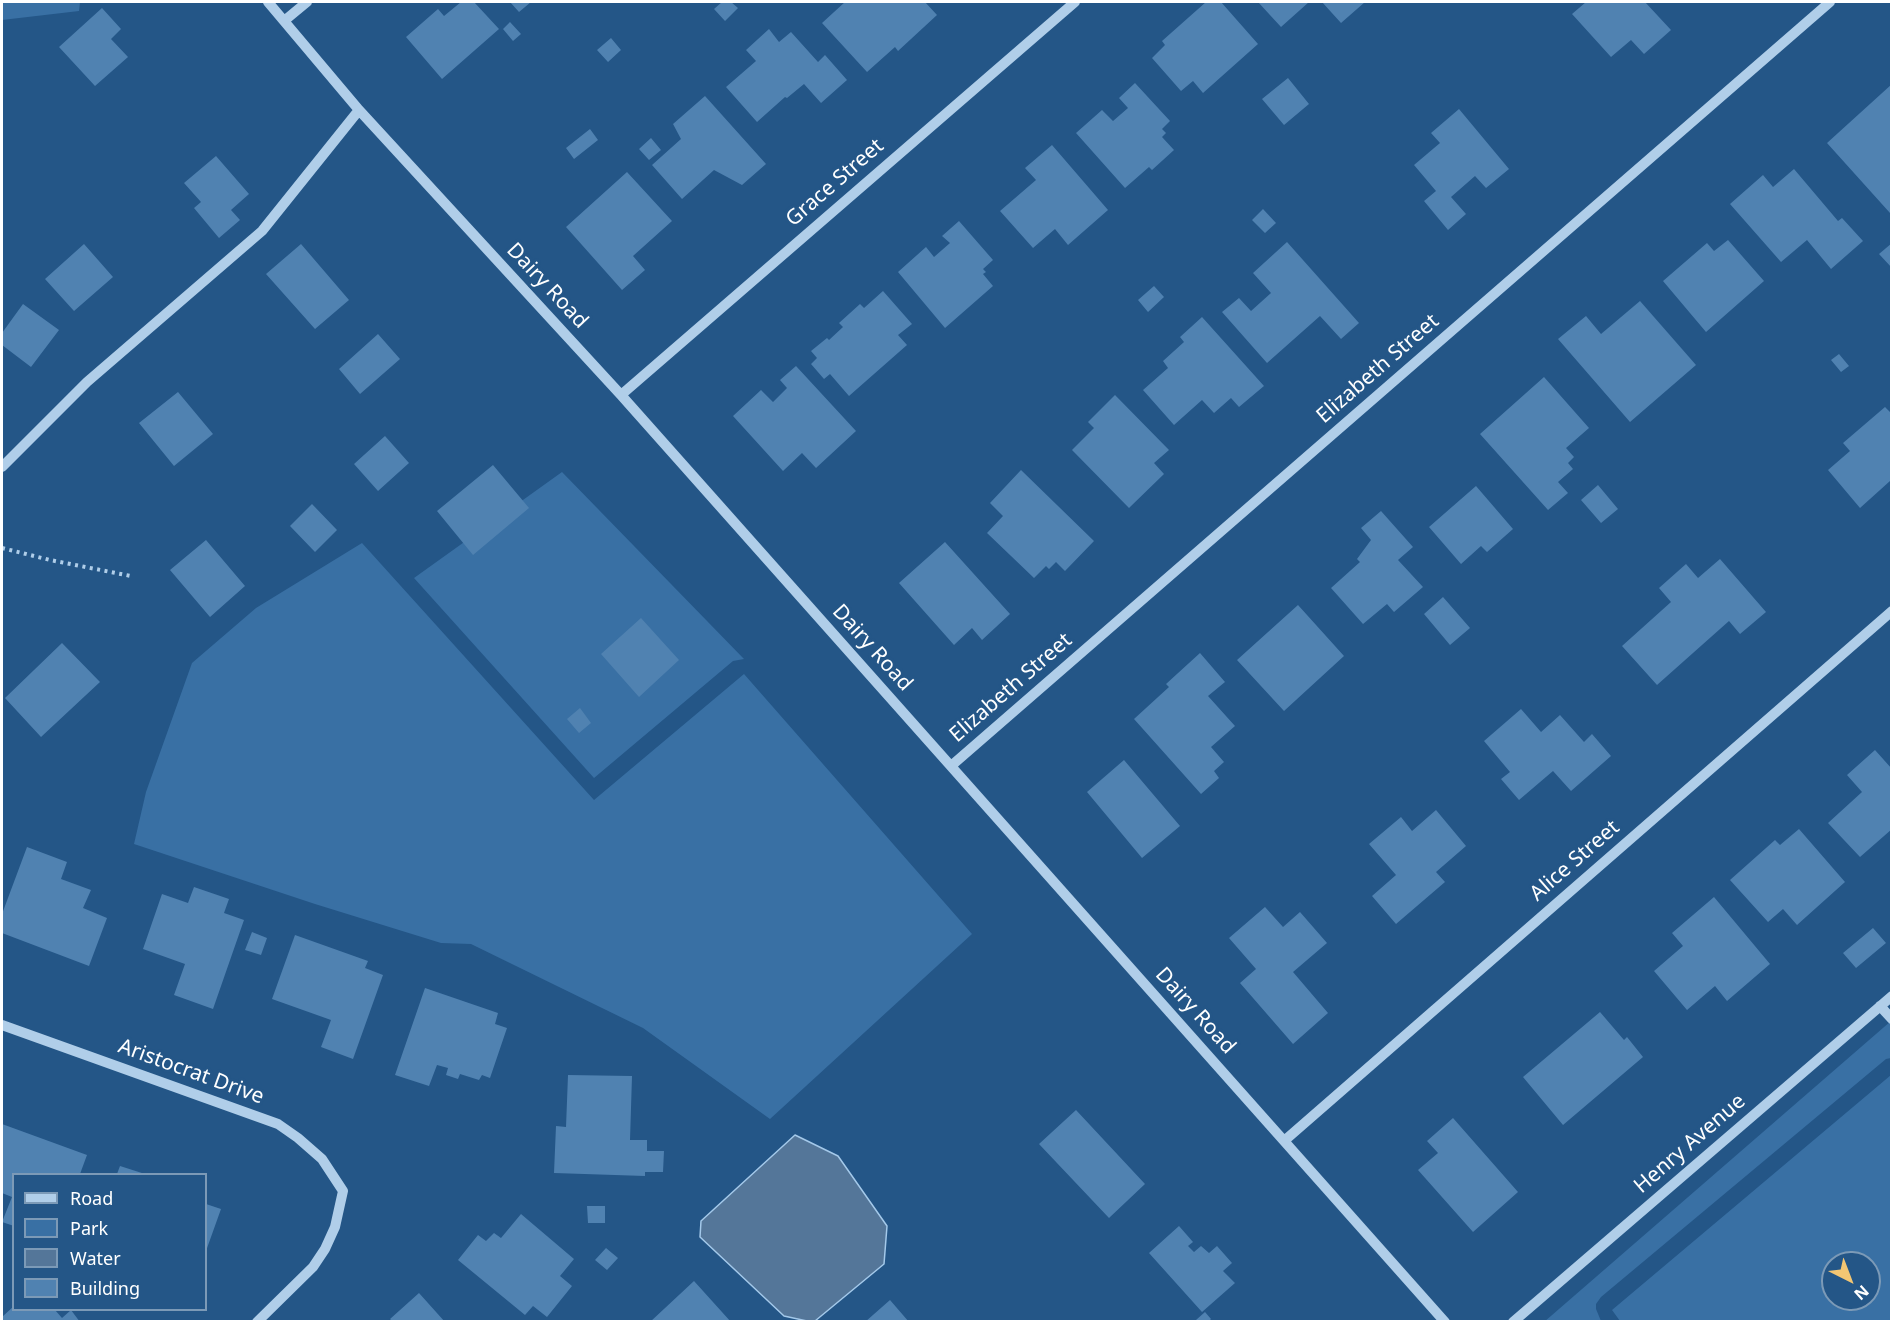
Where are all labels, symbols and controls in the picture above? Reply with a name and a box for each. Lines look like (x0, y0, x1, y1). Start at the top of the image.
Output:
street label: Grace Street (781, 134, 889, 232)
street label: Dairy Road (501, 238, 593, 334)
street label: Elizabeth Street (1312, 309, 1444, 429)
street label: Dairy Road (827, 600, 917, 696)
street label: Elizabeth Street (945, 628, 1077, 748)
street label: Alice Street (1525, 815, 1625, 907)
street label: Dairy Road (1150, 963, 1240, 1059)
street label: Aristocrat Drive (115, 1034, 267, 1110)
street label: Henry Avenue (1629, 1089, 1751, 1199)
legend (12, 1173, 207, 1311)
text: Road (70, 1186, 113, 1210)
text: Park (70, 1216, 108, 1240)
text: Water (70, 1246, 121, 1270)
north arrow (1821, 1251, 1881, 1311)
text: Building (70, 1276, 140, 1300)
text: N (1850, 1280, 1874, 1305)

